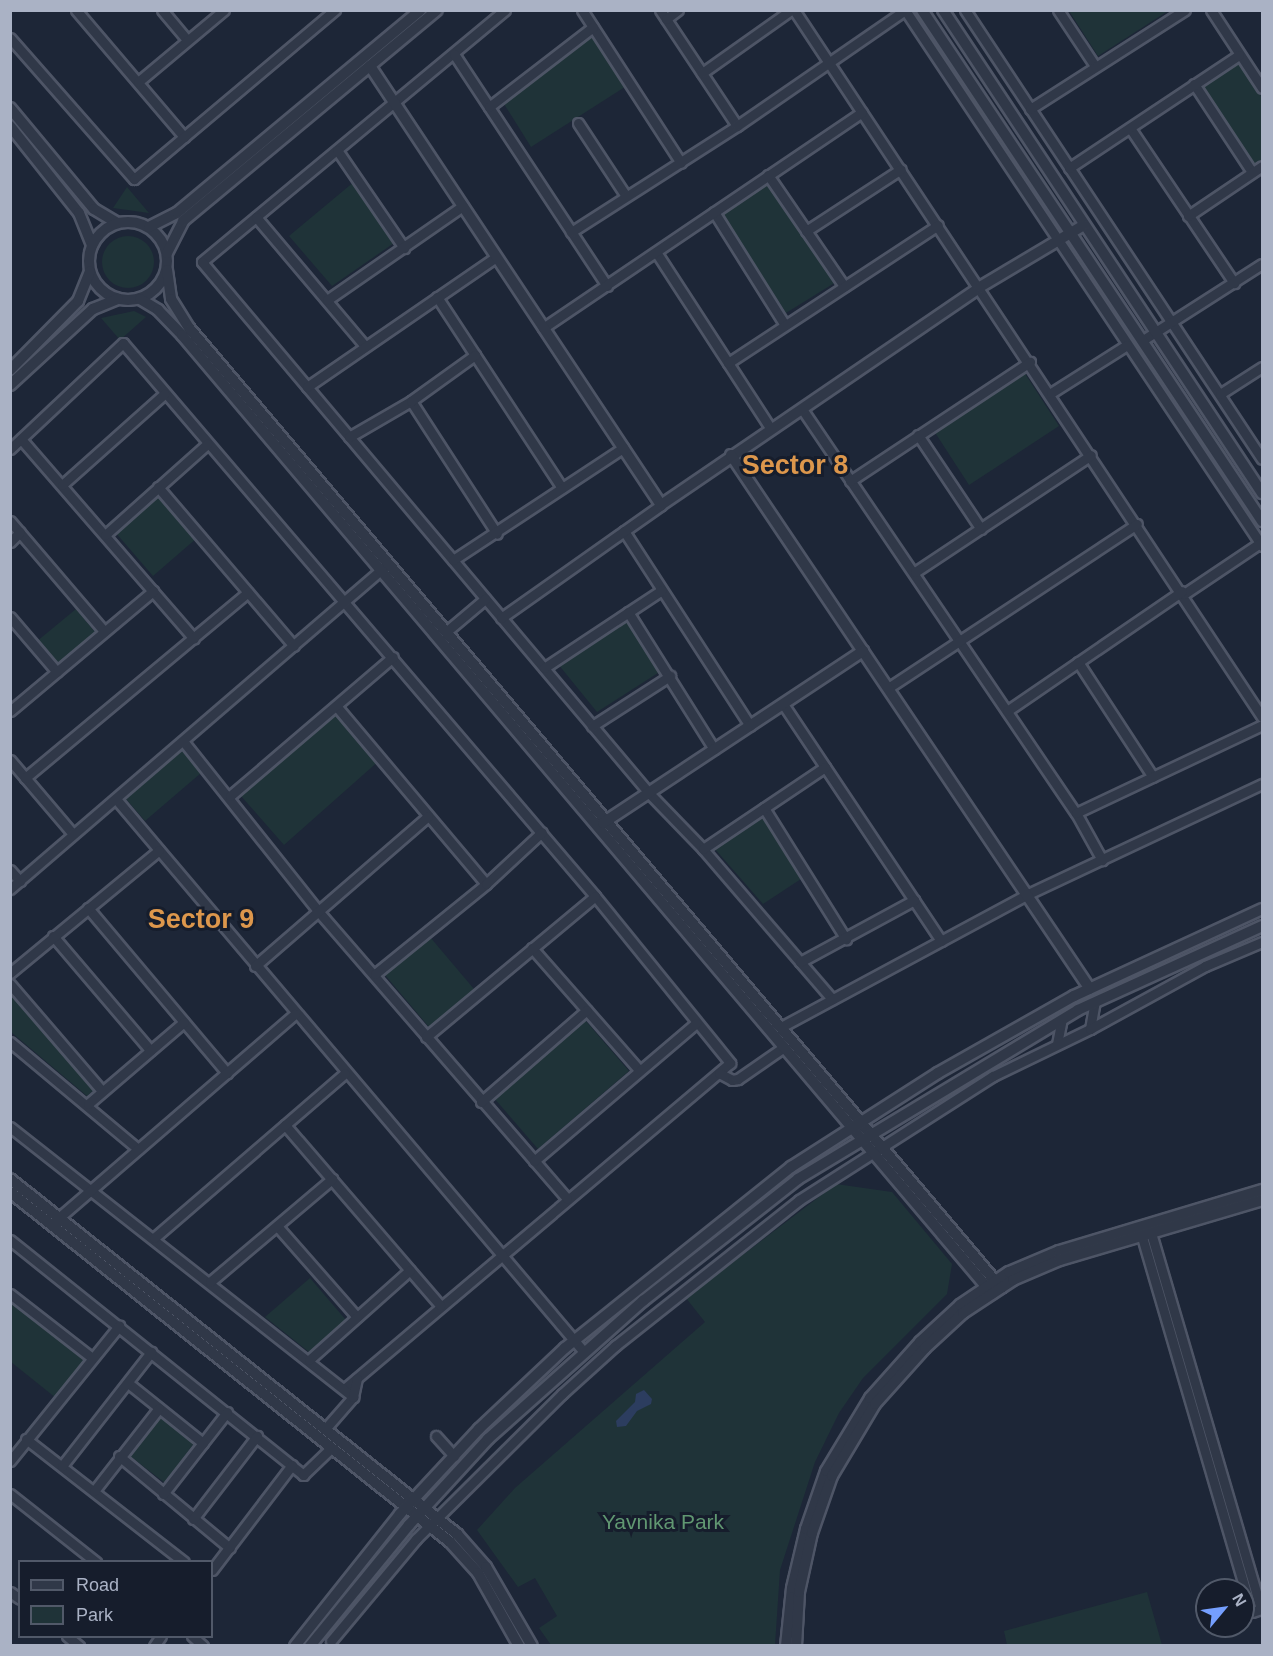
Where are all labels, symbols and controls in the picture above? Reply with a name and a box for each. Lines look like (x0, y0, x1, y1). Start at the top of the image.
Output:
district label: Sector 8 (742, 450, 848, 482)
district label: Sector 9 (148, 904, 254, 936)
park label: Yavnika Park (602, 1509, 724, 1535)
legend (18, 1560, 213, 1638)
text: Road (76, 1575, 119, 1595)
north arrow (1195, 1578, 1255, 1638)
text: N (1229, 1591, 1250, 1609)
text: Park (76, 1605, 113, 1625)

